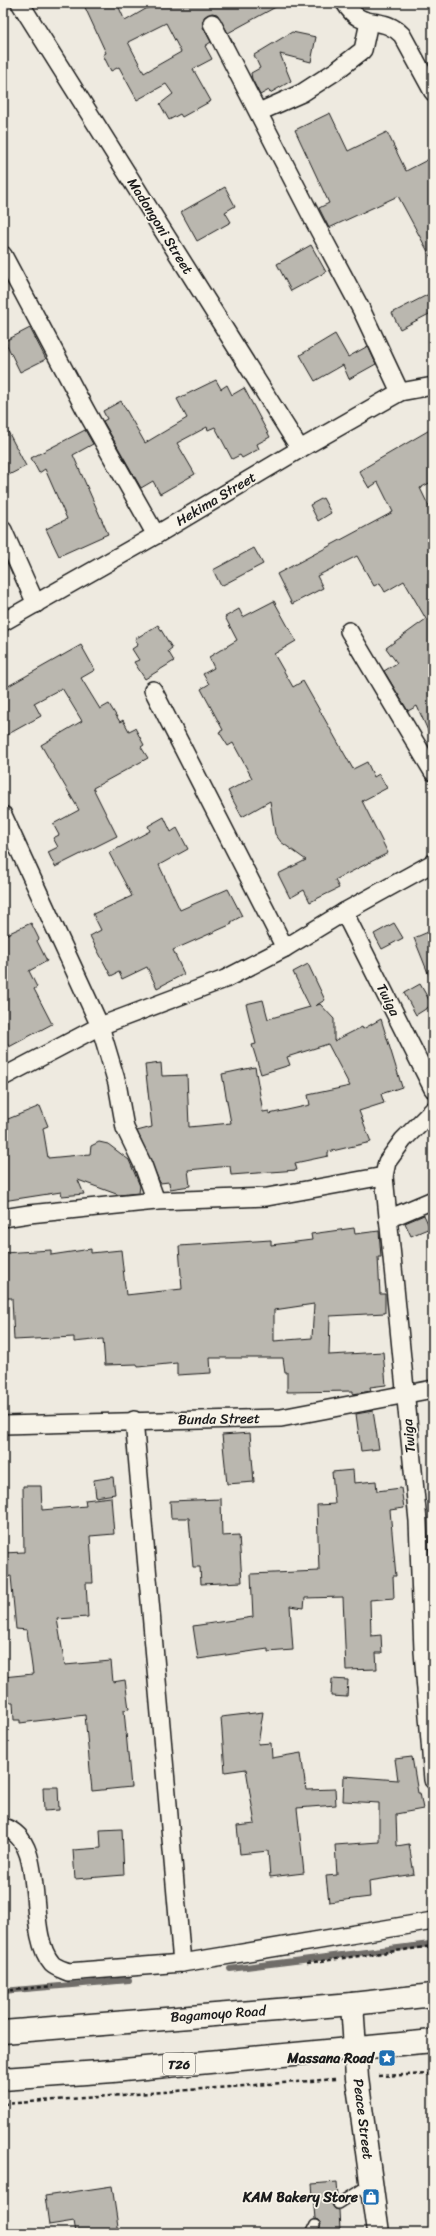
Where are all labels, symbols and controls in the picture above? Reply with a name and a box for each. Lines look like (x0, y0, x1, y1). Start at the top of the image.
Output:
street label: Madongoni Street (120, 173, 200, 279)
street label: Hekima Street (171, 465, 261, 533)
street label: Twiga (369, 979, 407, 1022)
street label: Bunda Street (178, 1406, 260, 1432)
street label: Twiga (395, 1417, 423, 1454)
street label: Bagamoyo Road (169, 1998, 268, 2030)
place label: Massana Road (286, 2046, 376, 2071)
place icon: Massana Road (377, 2048, 397, 2068)
road number: T26 (163, 2053, 195, 2075)
street label: Peace Street (346, 2077, 380, 2161)
place label: KAM Bakery Store (242, 2185, 359, 2210)
shop icon: KAM Bakery Store (361, 2187, 381, 2207)

